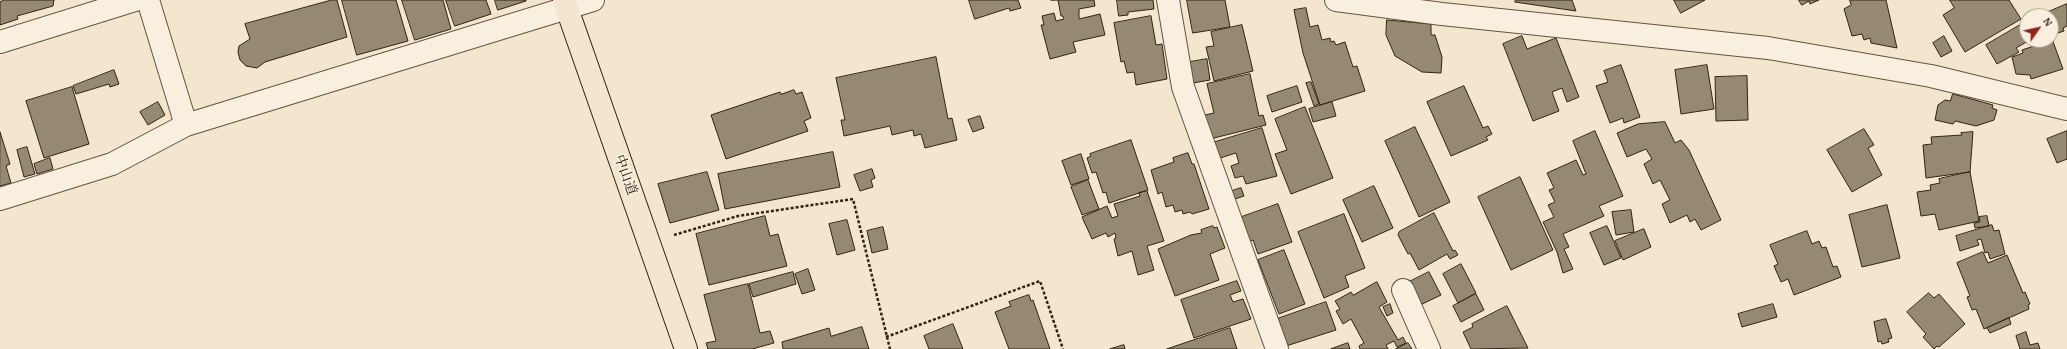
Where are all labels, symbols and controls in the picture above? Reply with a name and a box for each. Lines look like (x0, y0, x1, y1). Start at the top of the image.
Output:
north arrow (2019, 8, 2059, 48)
text: N (2039, 14, 2057, 29)
street label: 中山道 (610, 152, 640, 198)

